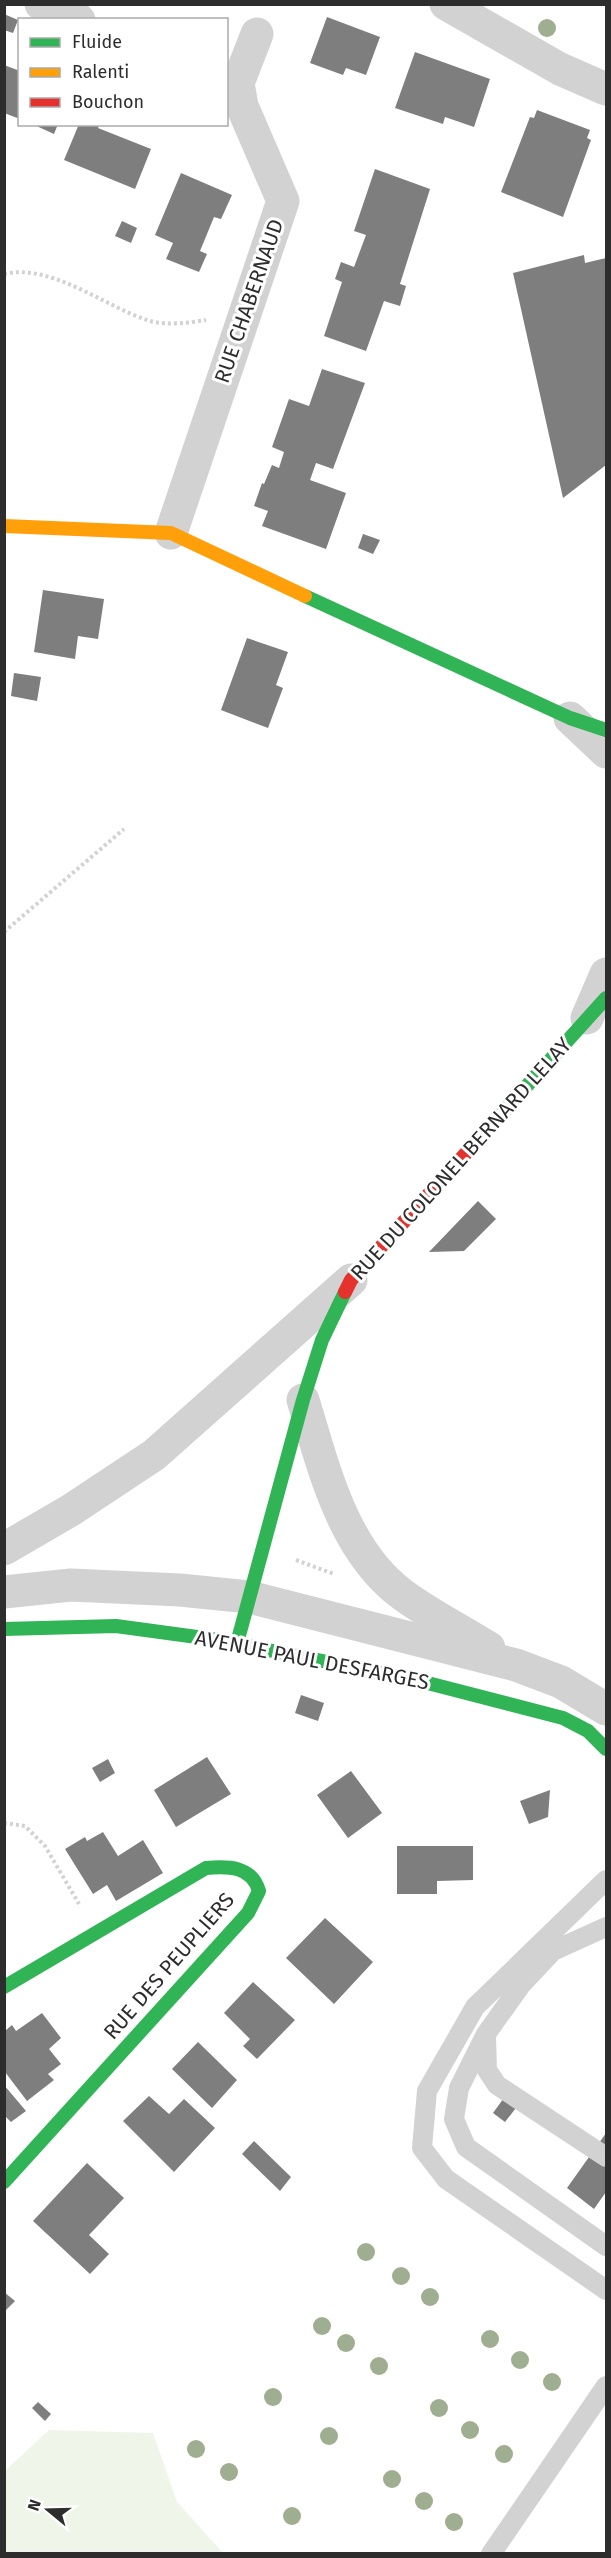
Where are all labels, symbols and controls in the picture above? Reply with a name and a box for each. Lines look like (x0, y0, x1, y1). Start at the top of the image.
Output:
legend (18, 18, 228, 126)
text: Fluide (72, 31, 122, 53)
text: Ralenti (72, 61, 129, 83)
text: Bouchon (72, 91, 144, 113)
street label: RUE CHABERNAUD (209, 216, 289, 386)
street label: RUE DU COLONEL BERNARD LELAY (345, 1032, 577, 1286)
street label: AVENUE PAUL DESFARGES (193, 1625, 431, 1695)
street label: RUE DES PEUPLIERS (98, 1887, 240, 2045)
north arrow (18, 2480, 78, 2540)
text: N (24, 2497, 45, 2513)

